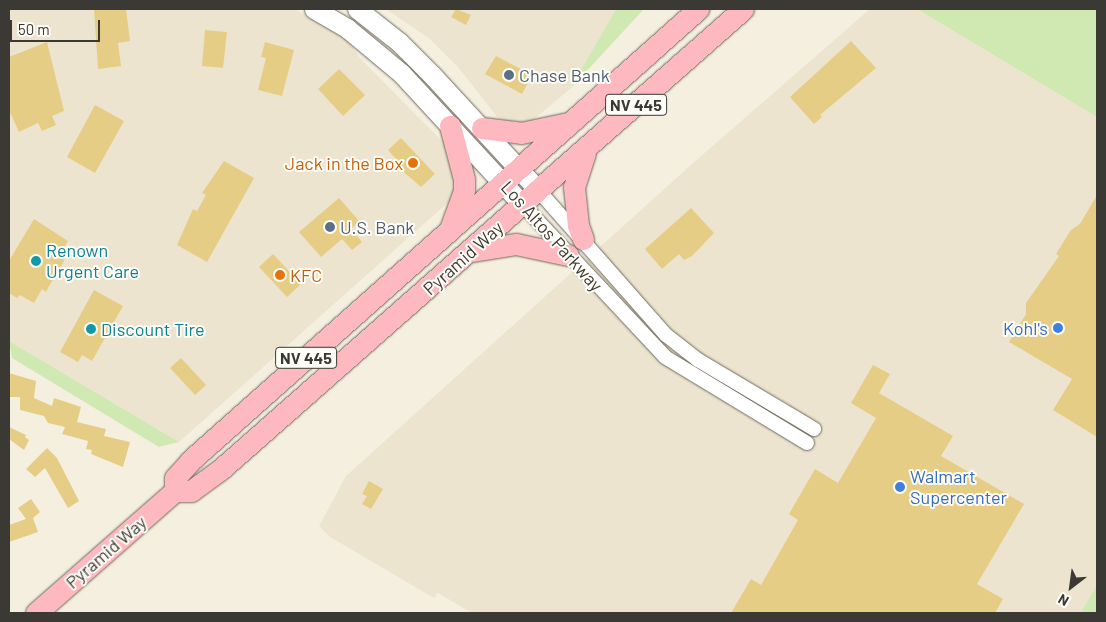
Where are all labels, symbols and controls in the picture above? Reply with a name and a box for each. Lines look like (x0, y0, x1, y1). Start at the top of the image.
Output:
scale bar (12, 10, 102, 42)
text: 50 m (18, 20, 50, 38)
place label: Chase Bank (519, 64, 610, 86)
marker: Chase Bank (503, 69, 515, 81)
road number: NV 445 (605, 92, 667, 118)
place label: Jack in the Box (285, 152, 403, 174)
marker: Jack in the Box (407, 157, 419, 169)
street label: Los Altos Parkway (497, 176, 607, 296)
place label: U.S. Bank (340, 216, 414, 238)
street label: Pyramid Way (419, 217, 507, 299)
marker: U.S. Bank (324, 221, 336, 233)
place label: Renown Urgent Care (46, 240, 139, 282)
marker: Renown Urgent Care (30, 255, 42, 267)
place label: KFC (290, 264, 322, 286)
marker: KFC (274, 269, 286, 281)
place label: Kohl's (1003, 317, 1048, 339)
place label: Discount Tire (101, 318, 205, 340)
marker: Kohl's (1052, 322, 1064, 334)
marker: Discount Tire (85, 323, 97, 335)
road number: NV 445 (275, 344, 337, 372)
place label: Walmart Supercenter (910, 466, 1007, 508)
marker: Walmart Supercenter (894, 481, 906, 493)
street label: Pyramid Way (61, 511, 151, 593)
north arrow (1046, 562, 1096, 612)
text: N (1055, 591, 1072, 610)

